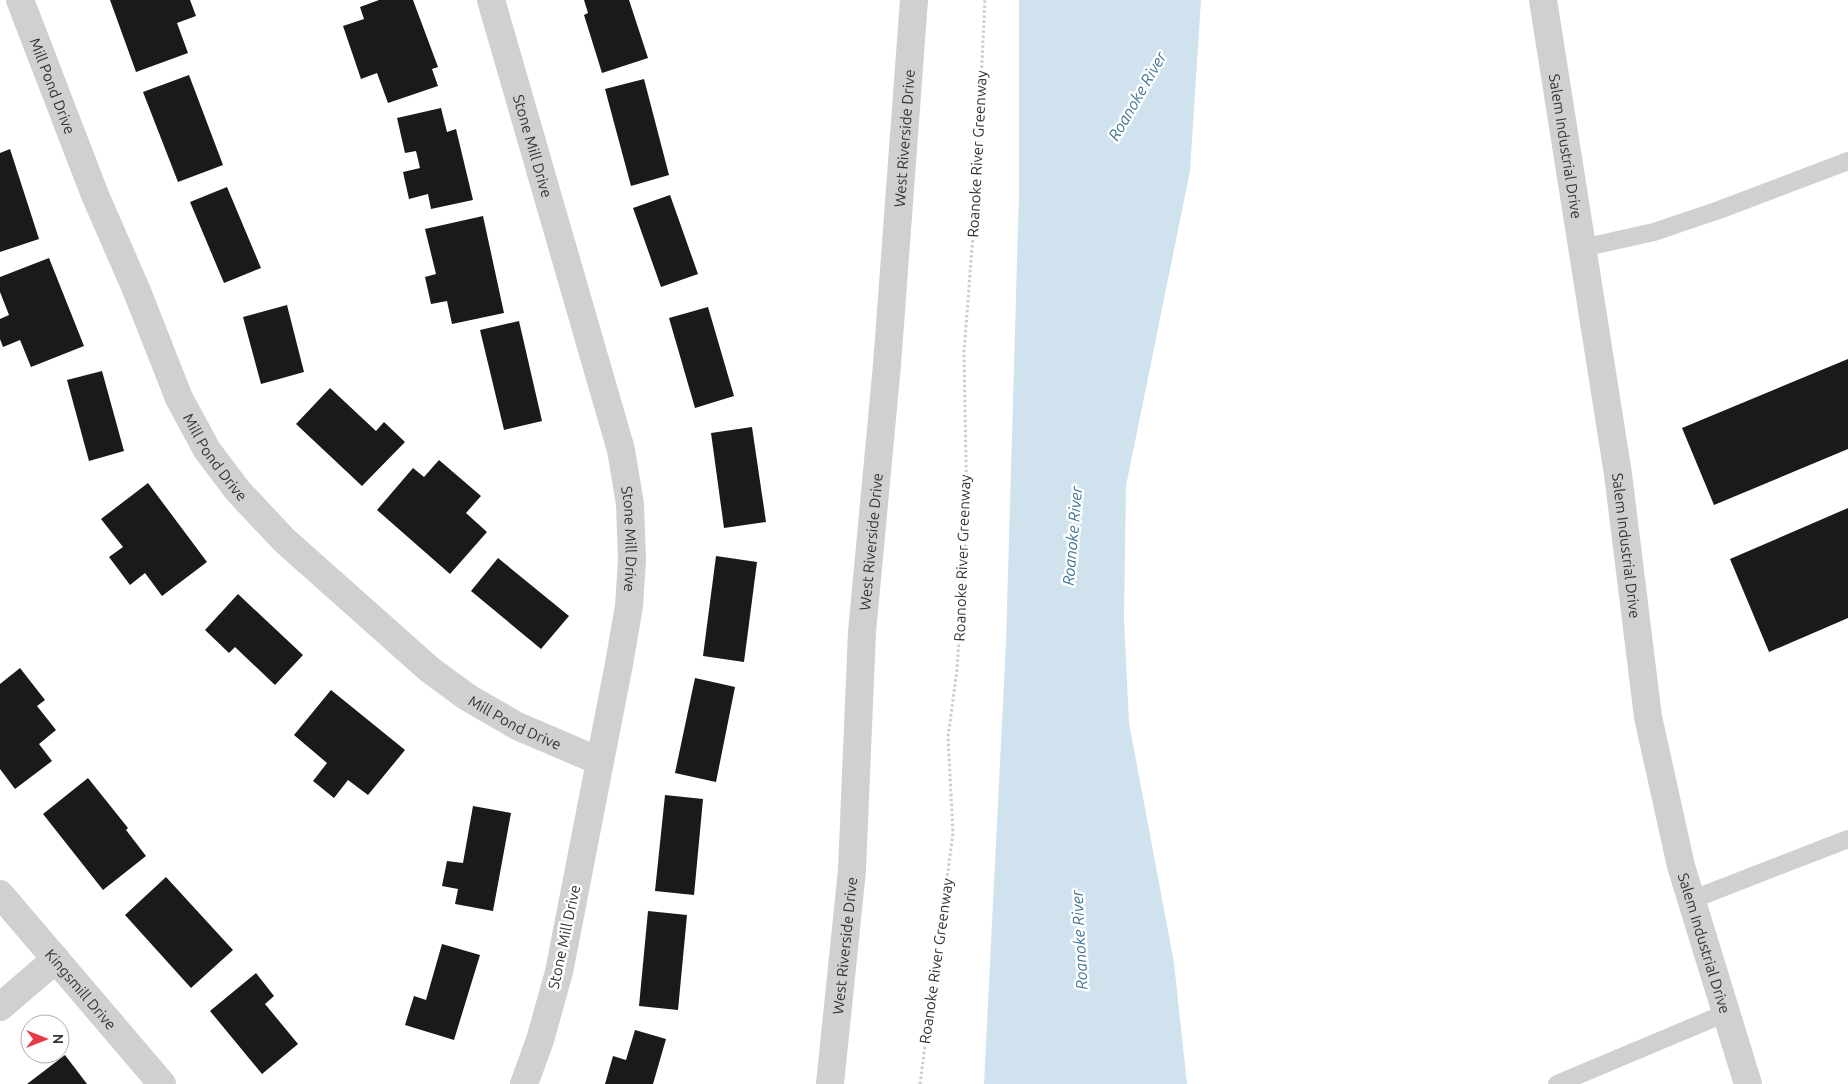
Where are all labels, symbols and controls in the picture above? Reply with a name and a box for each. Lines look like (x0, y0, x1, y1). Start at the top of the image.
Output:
street label: Mill Pond Drive (27, 35, 79, 136)
water label: Roanoke River (1104, 48, 1170, 144)
street label: West Riverside Drive (890, 69, 917, 208)
street label: Roanoke River Greenway (964, 70, 990, 238)
street label: Salem Industrial Drive (1546, 73, 1586, 220)
street label: Stone Mill Drive (510, 93, 556, 199)
street label: Mill Pond Drive (180, 410, 251, 504)
street label: West Riverside Drive (856, 472, 885, 611)
street label: Salem Industrial Drive (1609, 472, 1644, 619)
street label: Roanoke River Greenway (951, 474, 973, 642)
street label: Stone Mill Drive (619, 485, 641, 592)
water label: Roanoke River (1059, 485, 1085, 586)
street label: Mill Pond Drive (466, 691, 564, 752)
street label: Salem Industrial Drive (1675, 871, 1734, 1016)
street label: West Riverside Drive (829, 876, 860, 1015)
street label: Roanoke River Greenway (916, 877, 956, 1045)
street label: Stone Mill Drive (545, 883, 583, 991)
water label: Roanoke River (1067, 889, 1091, 990)
street label: Kingsmill Drive (42, 945, 120, 1033)
north arrow (20, 1014, 70, 1064)
text: N (50, 1034, 66, 1044)

